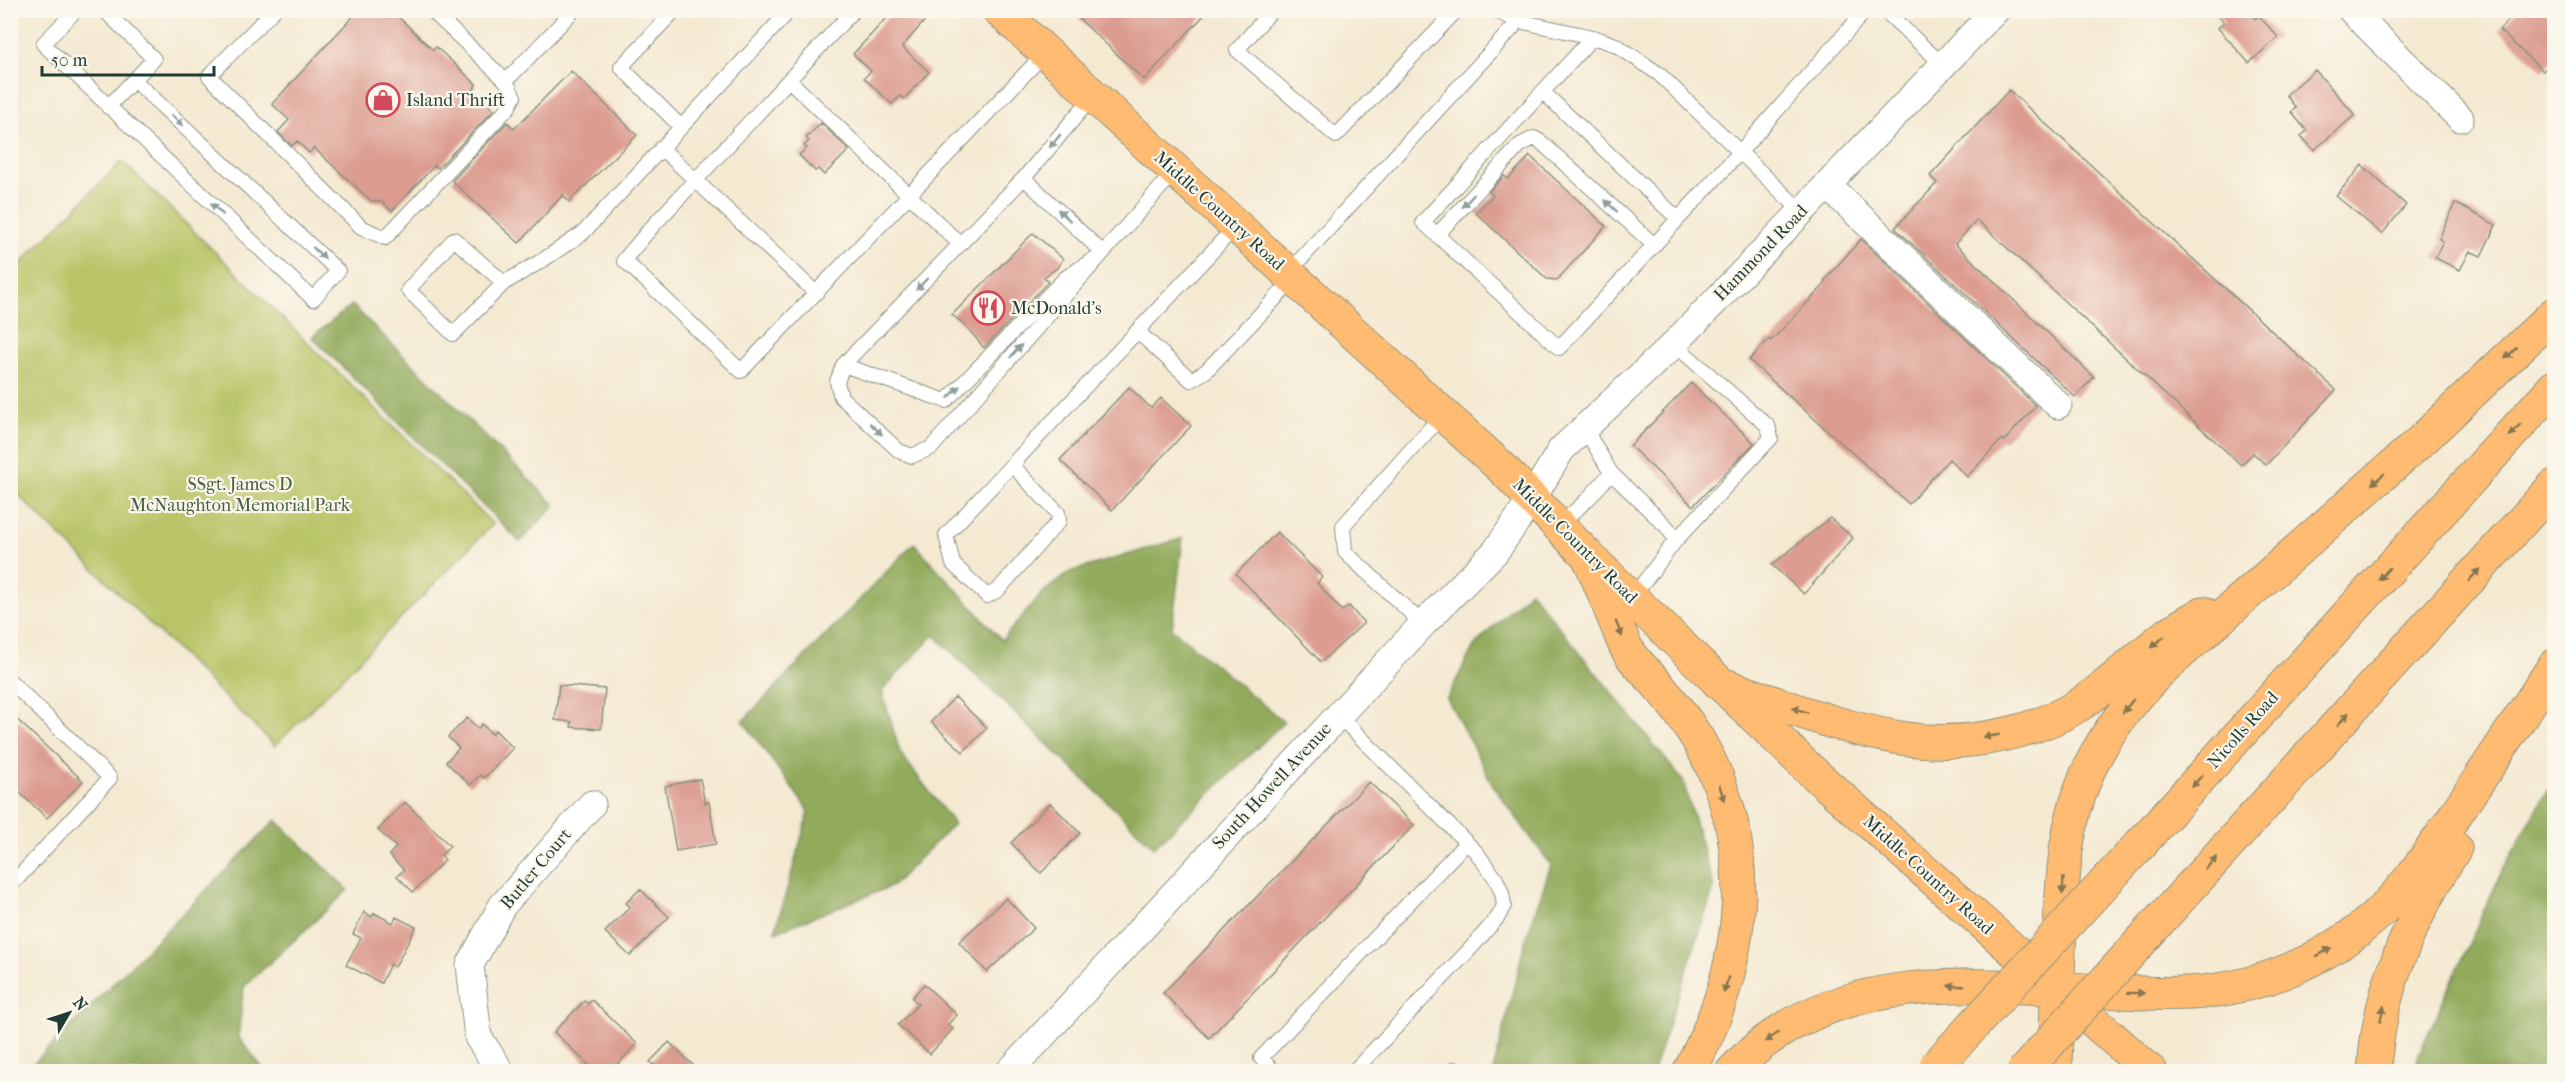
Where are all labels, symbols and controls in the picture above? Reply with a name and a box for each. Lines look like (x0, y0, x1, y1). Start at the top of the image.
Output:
scale bar (42, 39, 214, 77)
text: 50 m (51, 50, 88, 71)
shop icon: Island Thrift (365, 82, 401, 118)
place label: Island Thrift (406, 90, 505, 111)
one-way arrow (169, 113, 184, 127)
one-way arrow (1049, 133, 1062, 149)
street label: Middle Country Road (1150, 147, 1289, 275)
one-way arrow (1461, 193, 1475, 208)
one-way arrow (1603, 199, 1618, 213)
street label: Hammond Road (1710, 200, 1812, 305)
one-way arrow (211, 203, 225, 217)
one-way arrow (1057, 209, 1071, 223)
one-way arrow (311, 246, 326, 259)
one-way arrow (916, 276, 930, 290)
restaurant icon: McDonald's (970, 290, 1006, 326)
place label: McDonald's (1011, 298, 1102, 319)
one-way arrow (1009, 344, 1022, 359)
one-way arrow (2504, 346, 2519, 360)
one-way arrow (947, 386, 961, 400)
one-way arrow (868, 422, 882, 436)
one-way arrow (2509, 422, 2522, 437)
one-way arrow (2371, 472, 2386, 485)
park label: SSgt. James D McNaughton Memorial Park (130, 474, 351, 516)
street label: Middle Country Road (1508, 474, 1642, 608)
one-way arrow (2377, 567, 2391, 582)
one-way arrow (2467, 568, 2480, 583)
one-way arrow (1614, 621, 1624, 639)
one-way arrow (2150, 636, 2166, 649)
street label: Nicolls Road (2203, 687, 2283, 773)
one-way arrow (2123, 699, 2135, 714)
one-way arrow (1791, 705, 1809, 714)
one-way arrow (2336, 712, 2349, 727)
street label: South Howell Avenue (1208, 718, 1336, 854)
one-way arrow (1981, 732, 2000, 741)
one-way arrow (2191, 773, 2204, 788)
one-way arrow (1717, 784, 1727, 802)
street label: Middle Country Road (1859, 811, 1998, 939)
street label: Butler Court (496, 824, 576, 914)
one-way arrow (2204, 856, 2218, 871)
one-way arrow (2058, 877, 2067, 896)
one-way arrow (2316, 947, 2333, 957)
one-way arrow (1721, 976, 1730, 994)
one-way arrow (1947, 981, 1966, 991)
north arrow (39, 983, 99, 1043)
one-way arrow (2127, 988, 2146, 997)
text: N (69, 993, 92, 1015)
one-way arrow (2377, 1004, 2387, 1023)
one-way arrow (1764, 1031, 1780, 1042)

